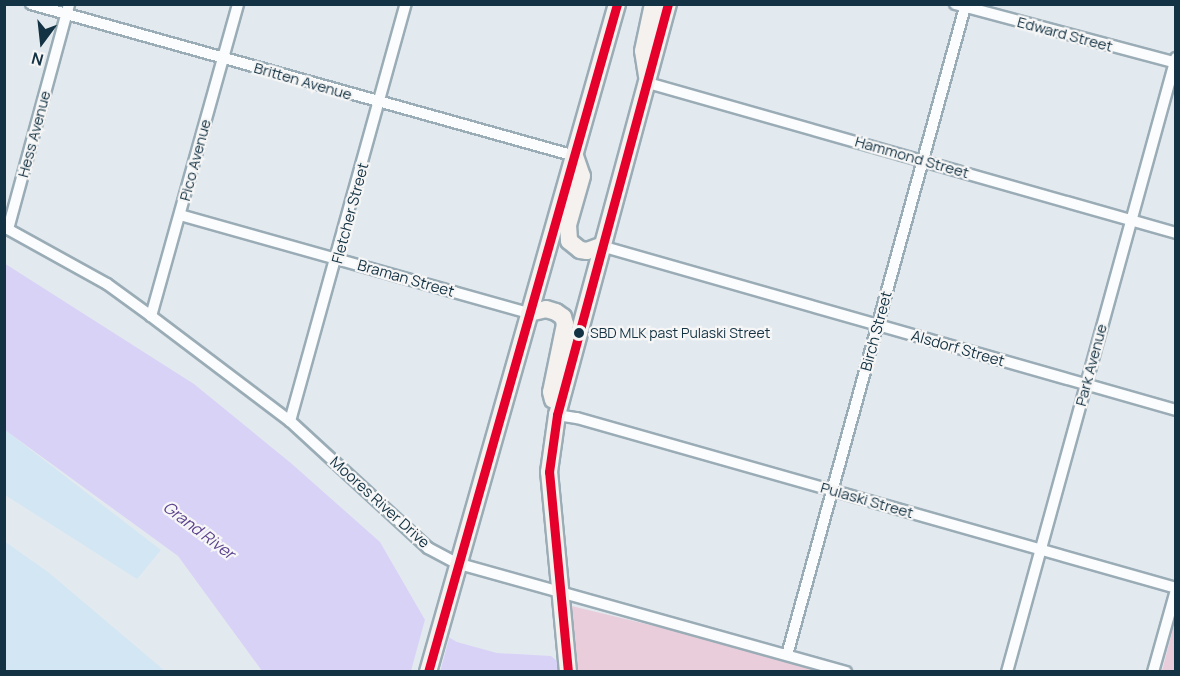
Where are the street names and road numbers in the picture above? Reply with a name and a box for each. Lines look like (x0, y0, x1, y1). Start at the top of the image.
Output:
street label: Edward Street (1015, 13, 1115, 55)
street label: Britten Avenue (252, 58, 354, 104)
street label: Hess Avenue (14, 89, 54, 179)
street label: Pico Avenue (175, 117, 215, 203)
street label: Hammond Street (853, 132, 971, 182)
street label: Fletcher Street (328, 160, 372, 266)
street label: Braman Street (356, 256, 456, 300)
street label: Birch Street (857, 289, 895, 373)
street label: Park Avenue (1071, 322, 1111, 408)
street label: Alsdorf Street (909, 326, 1007, 370)
street label: Moores River Drive (326, 453, 434, 551)
street label: Pulaski Street (819, 478, 915, 522)

